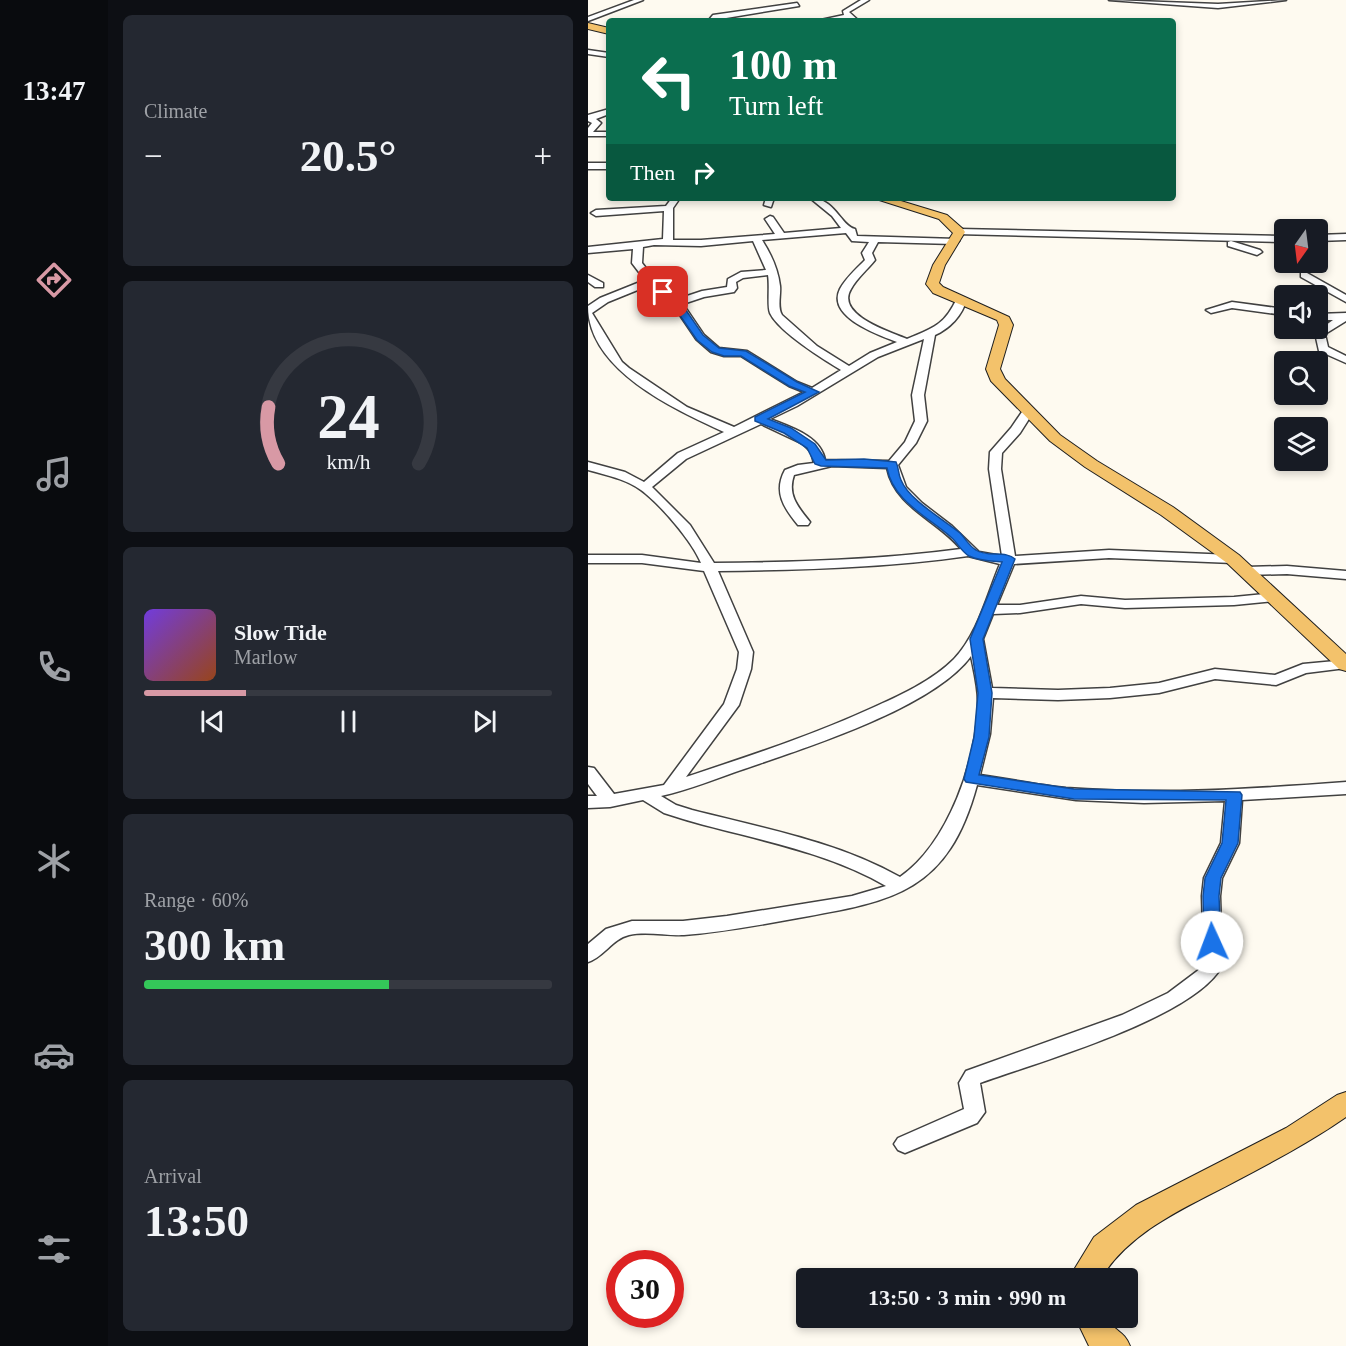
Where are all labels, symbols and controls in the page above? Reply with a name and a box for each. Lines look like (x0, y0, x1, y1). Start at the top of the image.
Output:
icon: left (630, 42, 708, 120)
text: 100 m (729, 42, 838, 88)
text: 13:47 (23, 76, 86, 106)
text: Turn left (729, 91, 823, 121)
text: Climate (144, 100, 207, 122)
text: 20.5° (300, 131, 396, 181)
text: − (144, 138, 163, 174)
text: + (533, 138, 552, 174)
icon: right (687, 156, 720, 189)
text: Then (630, 160, 675, 185)
north arrow (1274, 219, 1328, 273)
map controls (1274, 219, 1328, 471)
icon: directions (33, 259, 75, 301)
pin (637, 266, 688, 317)
icon: arrive (646, 275, 679, 308)
button: sound (1274, 285, 1328, 339)
button: search (1274, 351, 1328, 405)
text: 24 (317, 382, 379, 451)
button: layers (1274, 417, 1328, 471)
text: km/h (326, 450, 370, 474)
icon: music (33, 453, 75, 495)
text: Slow Tide (234, 620, 327, 645)
icon: phone (33, 646, 75, 688)
text: Marlow (234, 646, 297, 668)
icon: previous (196, 705, 229, 738)
icon: pause (332, 705, 365, 738)
icon: next (468, 705, 501, 738)
icon: climate (33, 840, 75, 882)
text: Range · 60% (144, 889, 248, 911)
position arrow (1180, 910, 1244, 974)
text: 300 km (144, 920, 285, 970)
icon: car (33, 1034, 75, 1076)
text: Arrival (144, 1165, 202, 1187)
text: 13:50 (144, 1196, 249, 1246)
icon: filters (33, 1228, 75, 1270)
speed limit sign: 30 (606, 1250, 684, 1328)
text: 13:50 · 3 min · 990 m (868, 1285, 1066, 1310)

